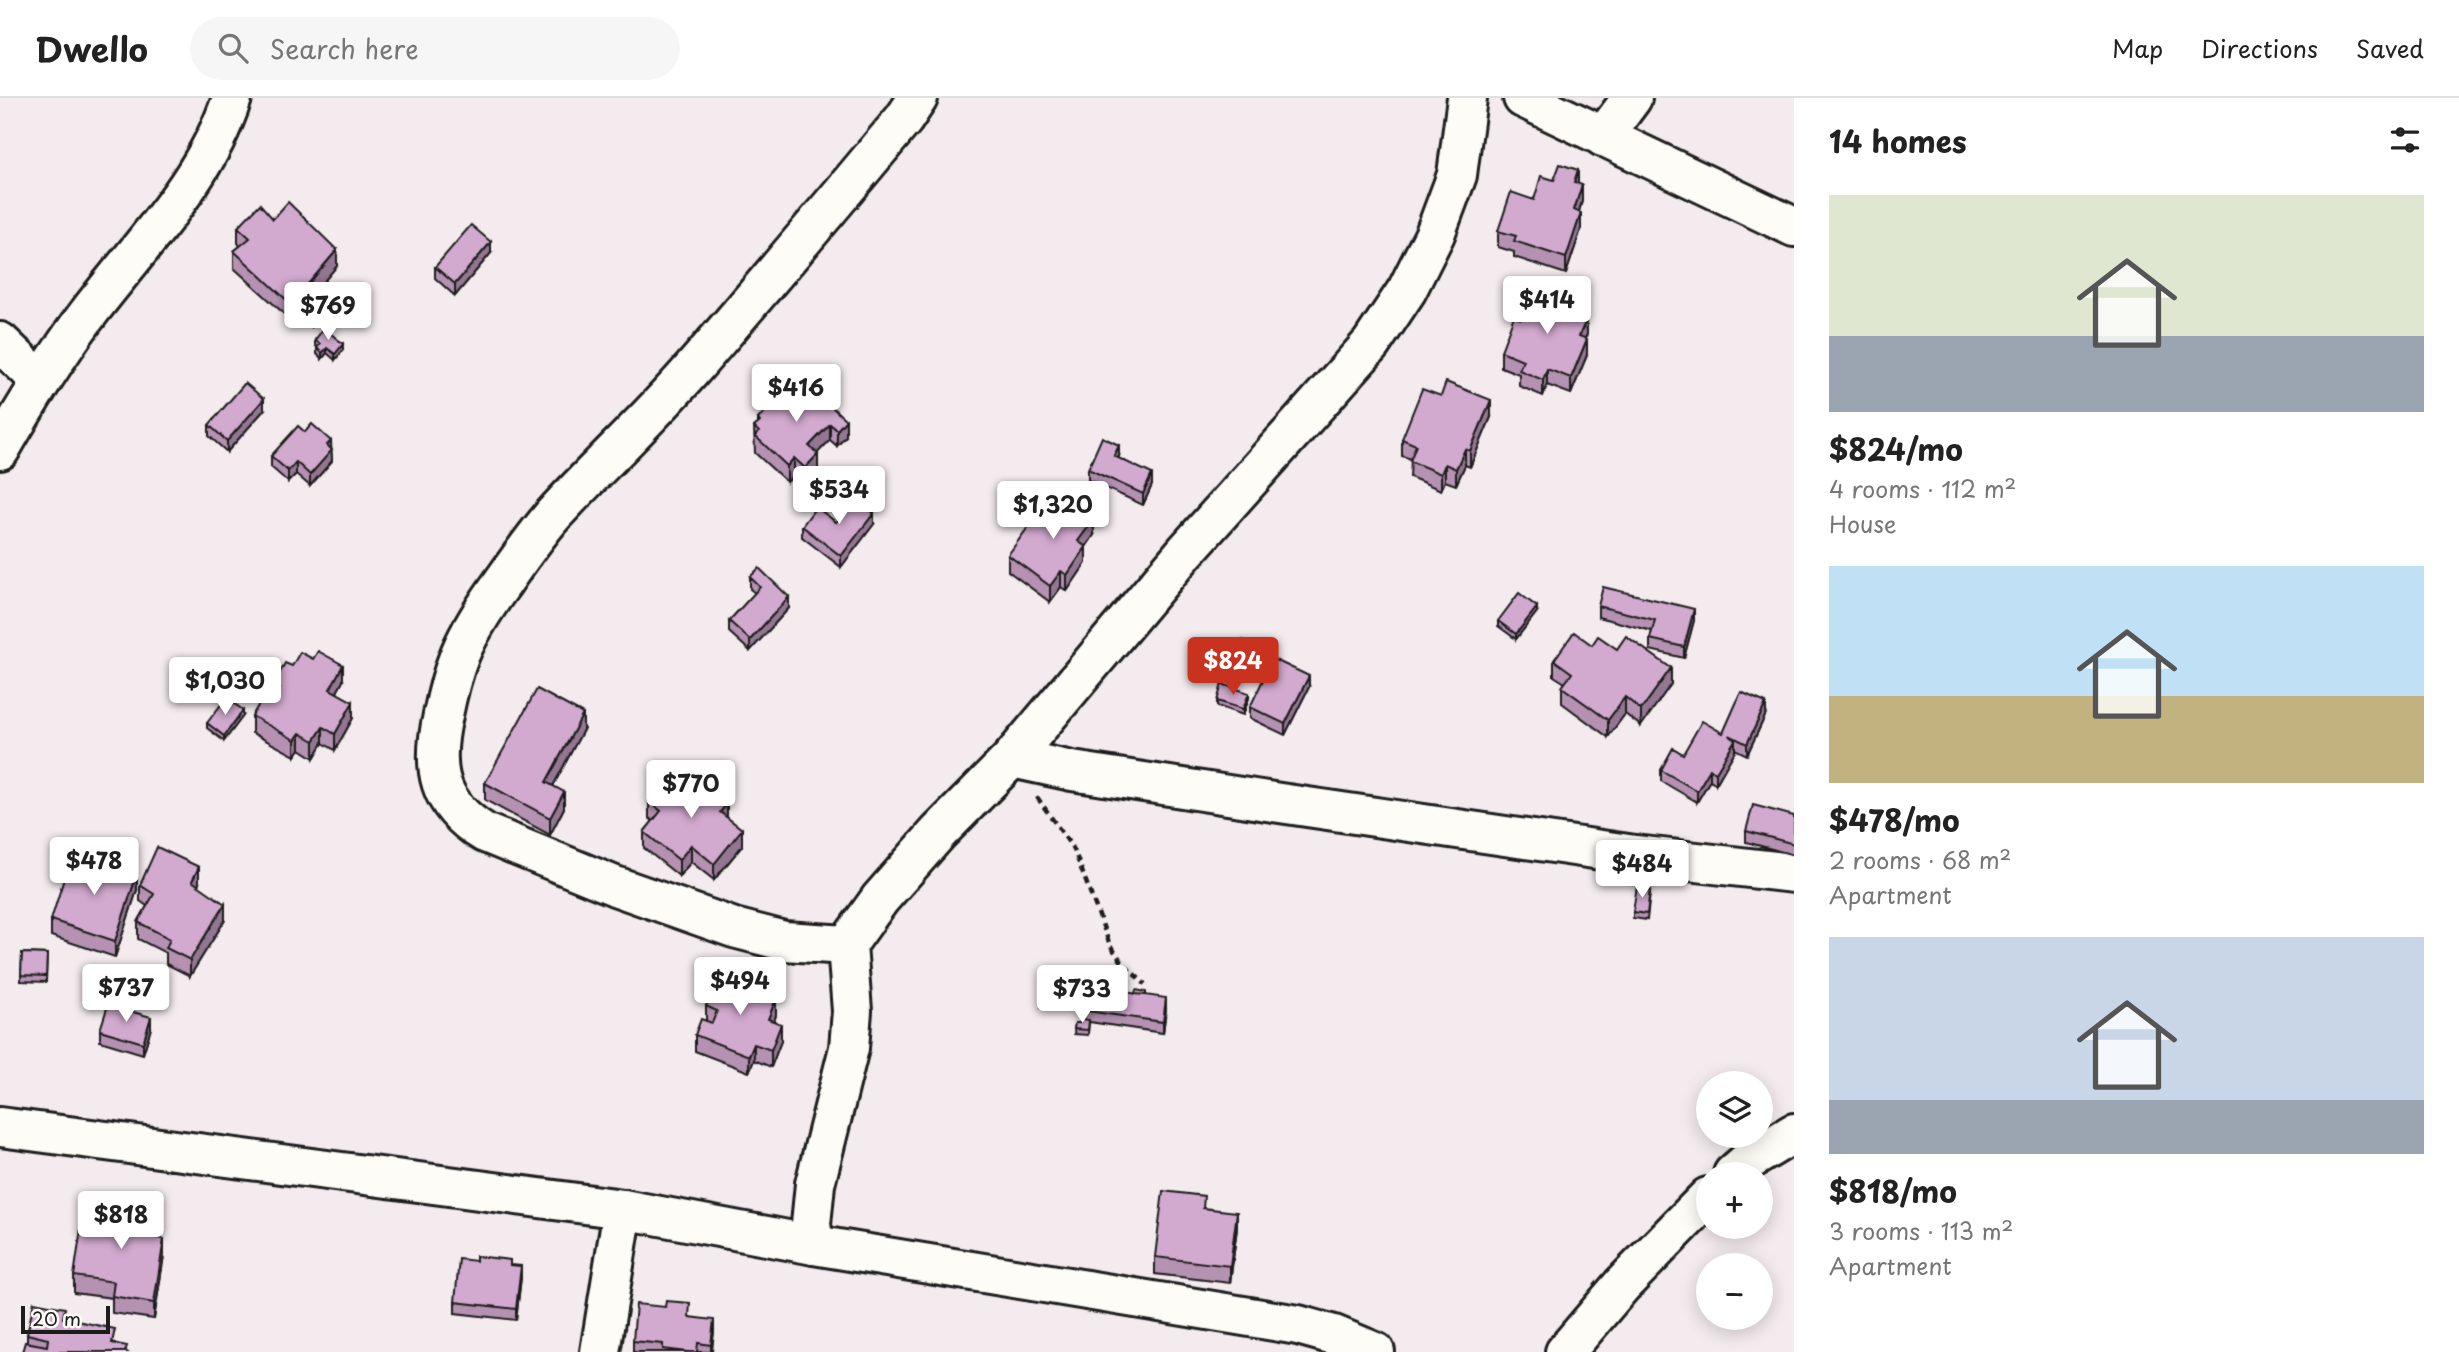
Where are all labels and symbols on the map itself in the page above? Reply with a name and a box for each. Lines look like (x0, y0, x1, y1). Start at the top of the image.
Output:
pin: $414 (1506, 276, 1588, 336)
pin: $769 (287, 282, 369, 342)
pin: $416 (755, 364, 837, 424)
pin: $534 (798, 466, 880, 526)
pin: $1,320 (996, 482, 1110, 541)
pin: $824 (1192, 638, 1274, 697)
pin: $1,030 (168, 658, 282, 717)
pin: $770 (650, 760, 732, 820)
pin: $478 (53, 838, 135, 897)
pin: $484 (1601, 840, 1683, 900)
pin: $494 (699, 958, 781, 1017)
pin: $737 (85, 964, 167, 1024)
pin: $733 (1041, 965, 1123, 1025)
pin: $818 (80, 1192, 162, 1251)
scale bar (21, 1303, 110, 1335)

